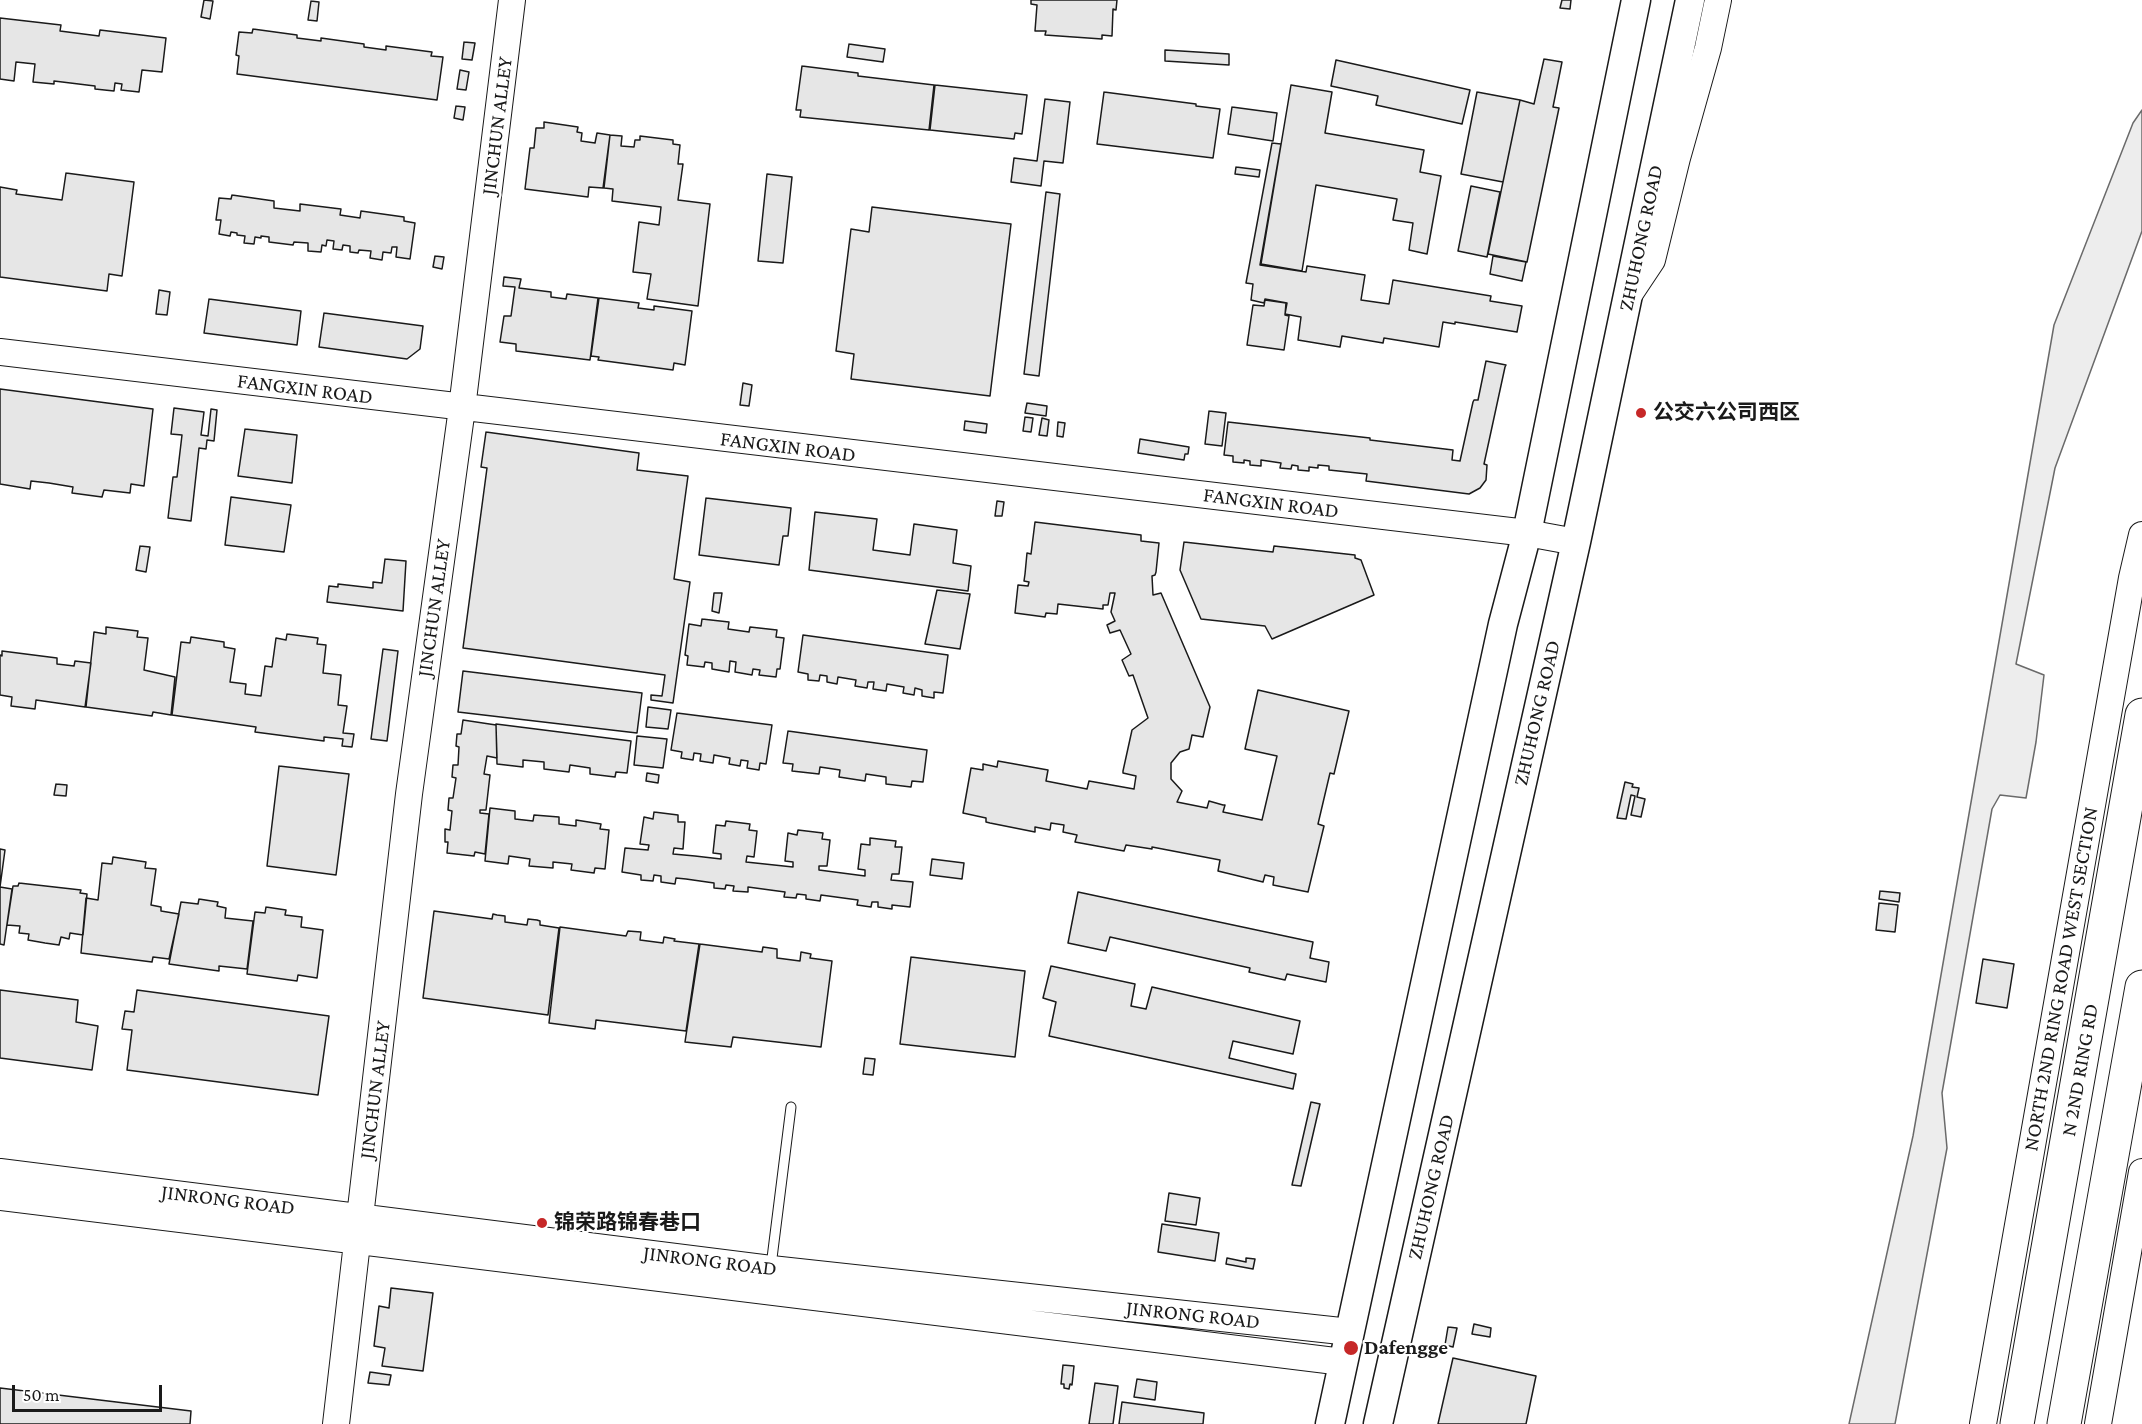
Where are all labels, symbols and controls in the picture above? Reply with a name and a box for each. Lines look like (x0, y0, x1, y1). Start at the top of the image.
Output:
street label: JINCHUN ALLEY (476, 55, 518, 197)
street label: ZHUHONG ROAD (1613, 163, 1669, 313)
street label: FANGXIN ROAD (236, 368, 374, 410)
place label: 公交六公司西区 (1653, 400, 1800, 426)
marker: 公交六公司西区 (1634, 406, 1648, 420)
street label: FANGXIN ROAD (719, 426, 857, 468)
street label: FANGXIN ROAD (1202, 482, 1340, 524)
street label: JINCHUN ALLEY (412, 537, 456, 679)
street label: ZHUHONG ROAD (1508, 638, 1566, 788)
street label: NORTH 2ND RING ROAD WEST SECTION (2018, 805, 2104, 1153)
street label: N 2ND RING RD (2056, 1002, 2104, 1138)
street label: JINCHUN ALLEY (354, 1019, 396, 1161)
street label: ZHUHONG ROAD (1402, 1112, 1460, 1262)
street label: JINRONG ROAD (160, 1179, 296, 1221)
place label: 锦荣路锦春巷口 (554, 1210, 701, 1236)
marker: 锦荣路锦春巷口 (535, 1216, 549, 1230)
street label: JINRONG ROAD (642, 1240, 778, 1282)
street label: JINRONG ROAD (1125, 1295, 1261, 1335)
place label: Dafengge (1364, 1335, 1448, 1361)
marker: Dafengge (1342, 1339, 1360, 1357)
scale bar (15, 1373, 165, 1411)
text: 50 m (23, 1385, 60, 1405)

